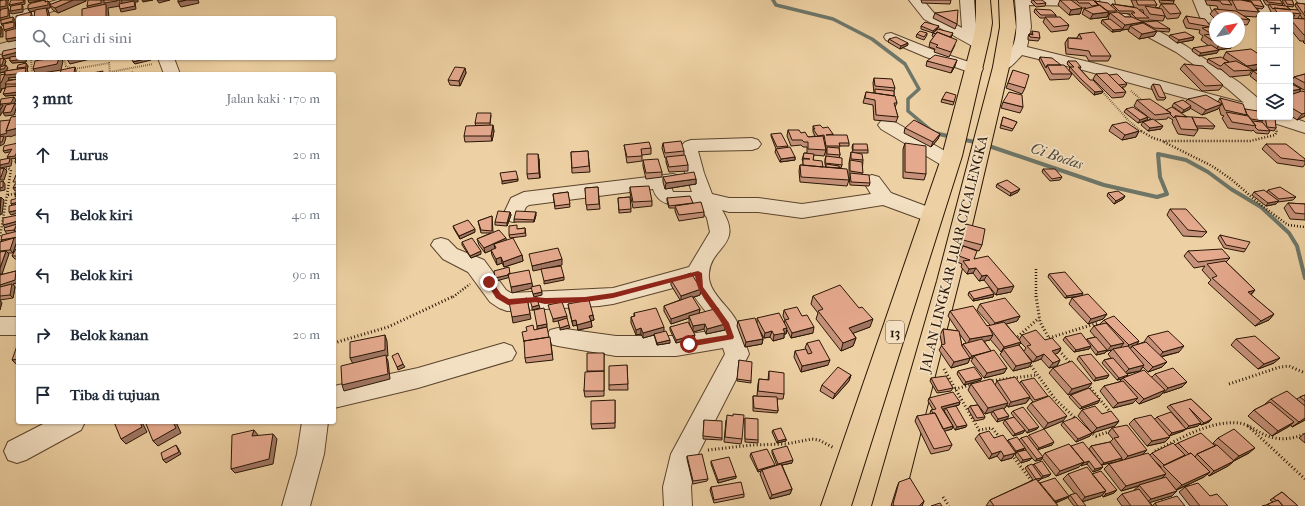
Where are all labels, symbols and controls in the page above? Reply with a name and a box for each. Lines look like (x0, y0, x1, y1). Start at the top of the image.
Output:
north arrow (1209, 12, 1245, 48)
map controls (1257, 12, 1293, 120)
button: + (1257, 12, 1293, 48)
search box (16, 16, 336, 60)
icon: search (30, 27, 52, 49)
text: Cari di sini (62, 29, 132, 47)
button: − (1257, 48, 1293, 84)
button: layers (1257, 84, 1293, 120)
text: 3 mnt (32, 88, 73, 108)
text: Jalan kaki · 170 m (226, 91, 320, 106)
street label: JALAN LINGKAR LUAR CICALENGKA (916, 133, 992, 375)
water label: Ci Bodas (1029, 139, 1086, 173)
icon: ahead (32, 144, 54, 166)
text: Lurus (70, 146, 108, 164)
text: 20 m (293, 147, 320, 162)
icon: left (32, 204, 54, 226)
text: Belok kiri (70, 206, 133, 224)
text: 40 m (292, 207, 320, 222)
icon: left (32, 264, 54, 286)
text: Belok kiri (70, 266, 133, 284)
text: 90 m (292, 267, 320, 282)
route end (480, 273, 498, 291)
road number: 13 (886, 321, 904, 343)
icon: right (32, 324, 54, 346)
text: Belok kanan (70, 326, 149, 344)
text: 20 m (293, 327, 320, 342)
route start (680, 335, 698, 353)
icon: arrive (32, 384, 54, 406)
text: Tiba di tujuan (70, 386, 160, 404)

